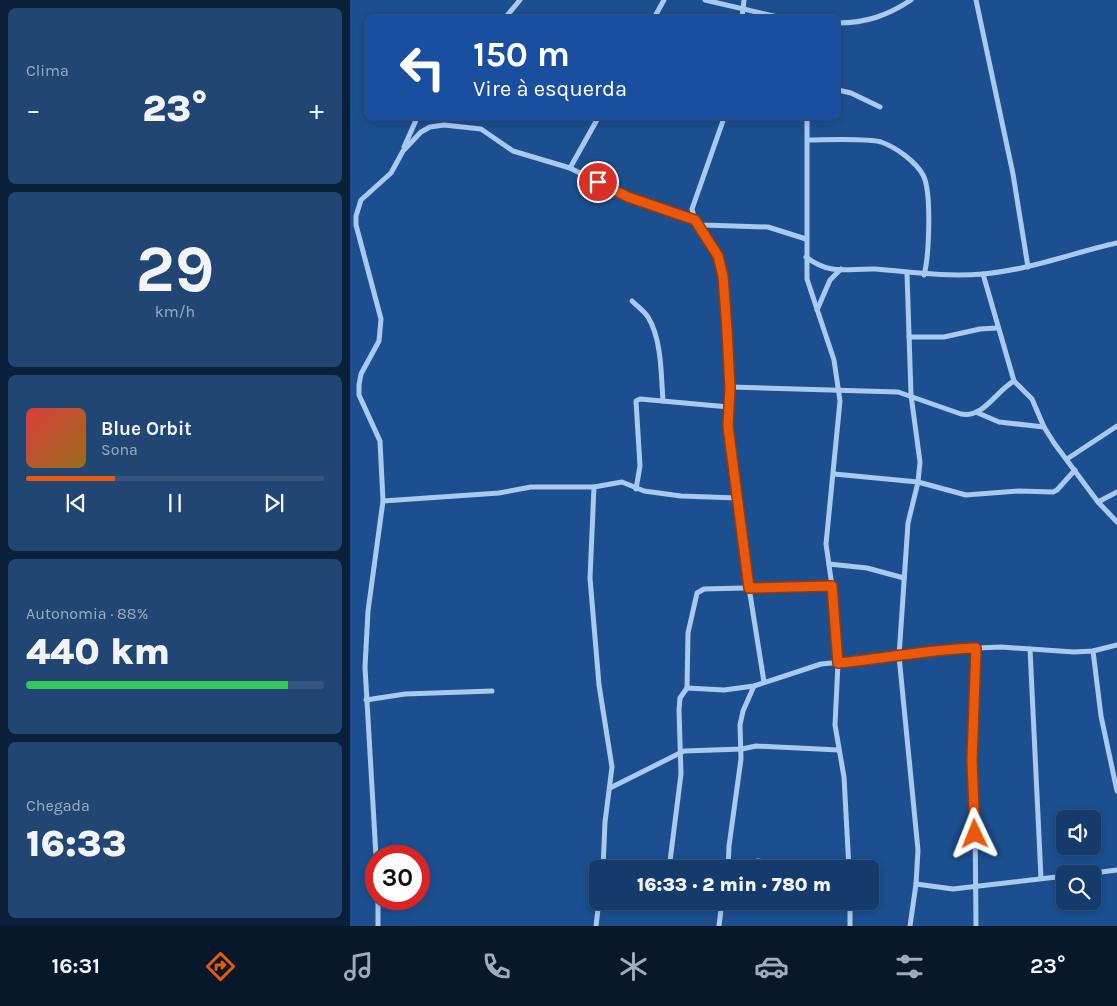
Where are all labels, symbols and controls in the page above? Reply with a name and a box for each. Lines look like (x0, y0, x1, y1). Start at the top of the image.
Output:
text: 150 m (473, 34, 570, 75)
icon: left (390, 35, 455, 100)
text: Clima (26, 61, 69, 80)
text: Vire à esquerda (473, 76, 627, 102)
text: 23° (142, 86, 208, 131)
text: − (26, 93, 41, 126)
text: + (309, 93, 324, 126)
pin (577, 161, 619, 203)
icon: arrive (584, 168, 612, 196)
text: 29 (136, 231, 214, 307)
text: km/h (155, 302, 195, 321)
text: Blue Orbit (101, 418, 192, 440)
text: Sona (101, 440, 138, 459)
icon: previous (62, 489, 90, 517)
icon: pause (161, 489, 189, 517)
icon: next (260, 489, 288, 517)
text: Autonomia · 88% (26, 604, 148, 623)
text: 440 km (26, 629, 170, 674)
text: Chegada (26, 796, 90, 815)
position arrow (948, 807, 1000, 859)
map controls (1056, 810, 1101, 910)
button: sound (1056, 810, 1101, 855)
text: 16:33 (26, 821, 127, 866)
speed limit sign: 30 (365, 845, 430, 910)
button: search (1056, 865, 1101, 910)
text: 16:33 · 2 min · 780 m (637, 874, 831, 896)
icon: directions (203, 949, 238, 984)
icon: music (341, 949, 376, 984)
icon: phone (479, 949, 514, 984)
icon: climate (616, 949, 651, 984)
icon: car (754, 949, 789, 984)
icon: filters (892, 949, 927, 984)
text: 16:31 (51, 953, 100, 979)
text: 23° (1030, 953, 1066, 979)

